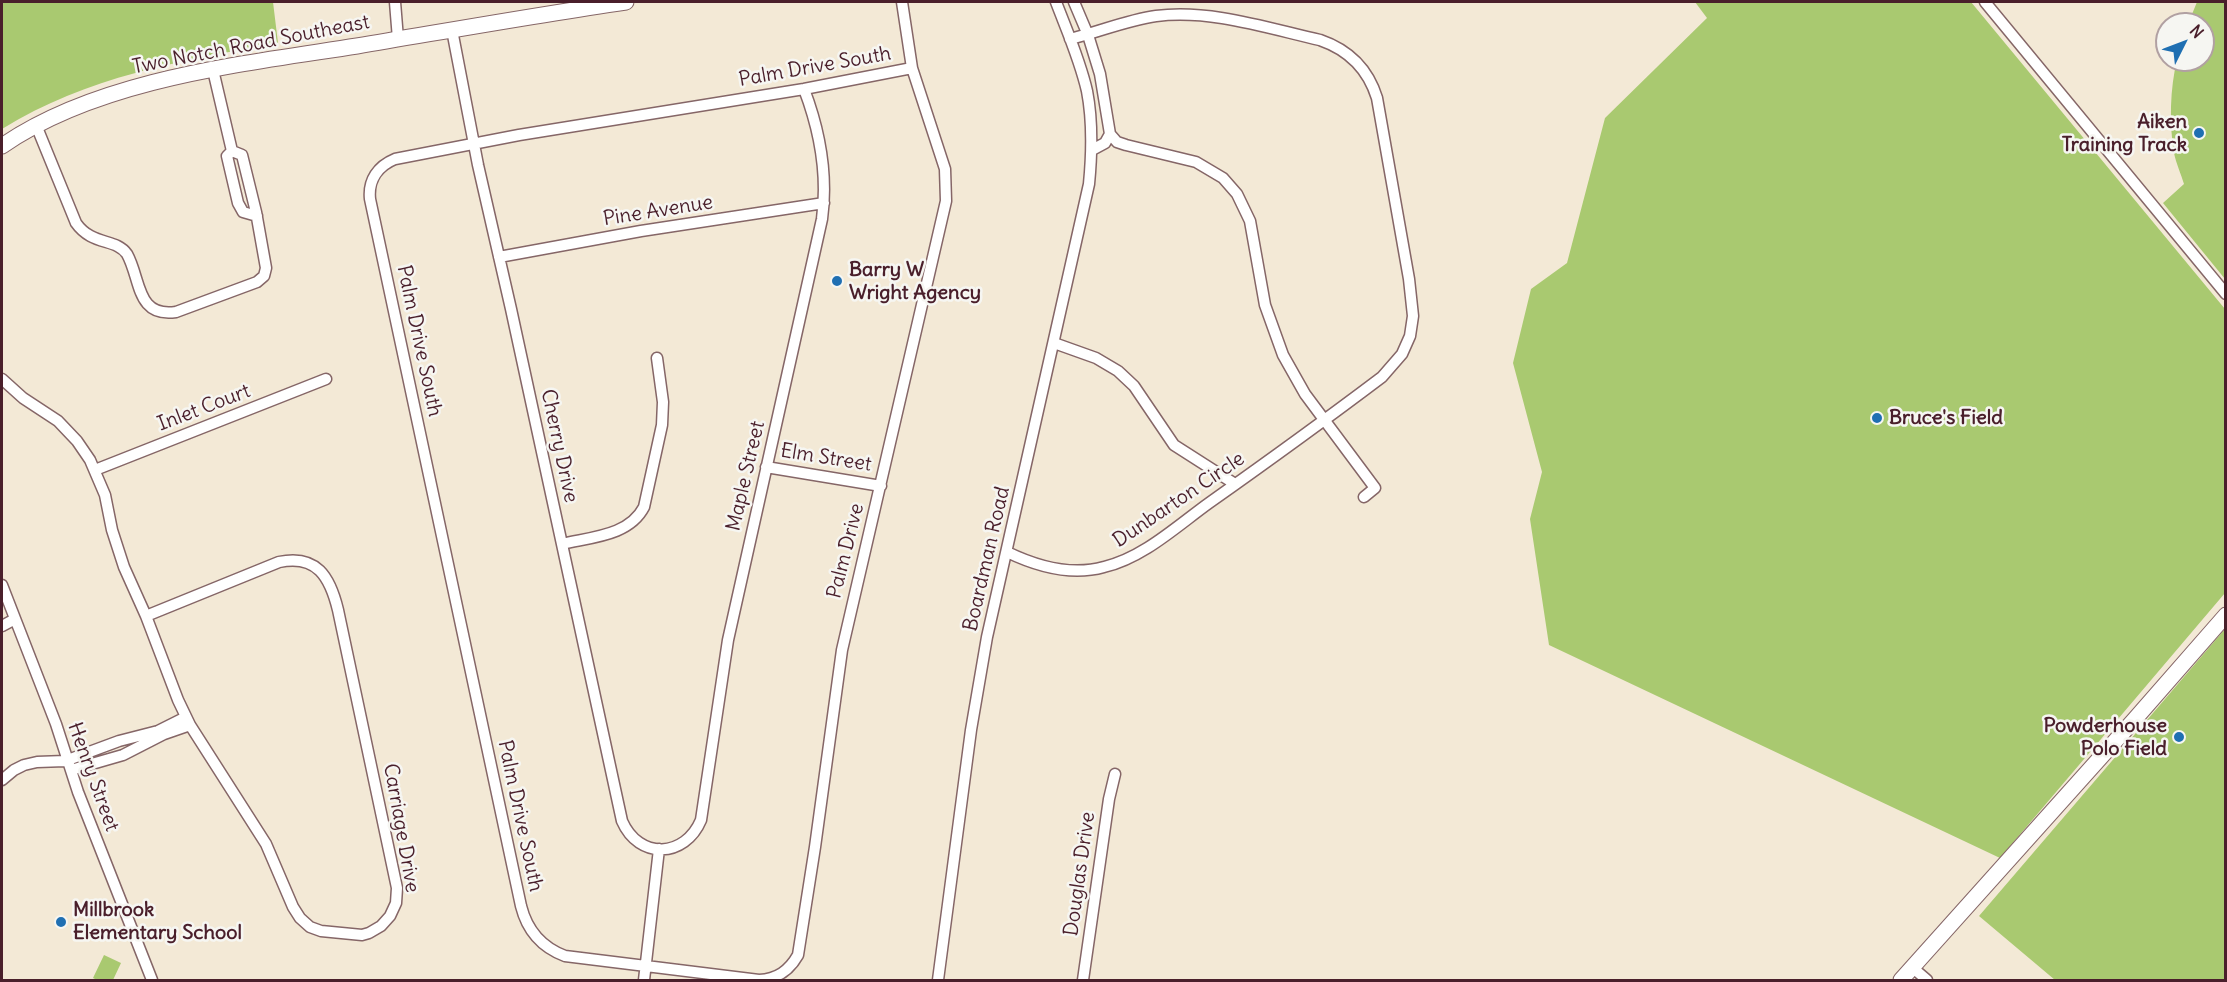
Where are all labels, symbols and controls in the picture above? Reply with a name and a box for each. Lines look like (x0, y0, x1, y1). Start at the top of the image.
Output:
street label: Two Notch Road Southeast (130, 10, 372, 80)
north arrow (2155, 12, 2215, 72)
text: N (2186, 20, 2208, 42)
street label: Palm Drive South (737, 42, 893, 92)
place label: Aiken Training Track (2062, 110, 2187, 157)
marker: Aiken Training Track (2192, 126, 2206, 140)
street label: Pine Avenue (601, 190, 715, 232)
place label: Barry W Wright Agency (849, 258, 981, 305)
street label: Palm Drive South (391, 263, 447, 419)
marker: Barry W Wright Agency (830, 274, 844, 288)
street label: Inlet Court (154, 379, 254, 437)
street label: Cherry Drive (535, 387, 583, 505)
place label: Bruce's Field (1889, 406, 2003, 430)
marker: Bruce's Field (1870, 411, 1884, 425)
street label: Maple Street (722, 419, 770, 533)
street label: Elm Street (779, 439, 873, 477)
street label: Dunbarton Circle (1109, 447, 1249, 553)
street label: Boardman Road (959, 484, 1015, 634)
street label: Palm Drive (823, 501, 869, 601)
place label: Powderhouse Polo Field (2044, 714, 2167, 761)
street label: Henry Street (62, 719, 124, 835)
marker: Powderhouse Polo Field (2172, 730, 2186, 744)
street label: Palm Drive South (492, 738, 548, 894)
street label: Carriage Drive (378, 762, 424, 894)
street label: Douglas Drive (1059, 810, 1101, 938)
place label: Millbrook Elementary School (73, 898, 242, 945)
marker: Millbrook Elementary School (54, 915, 68, 929)

